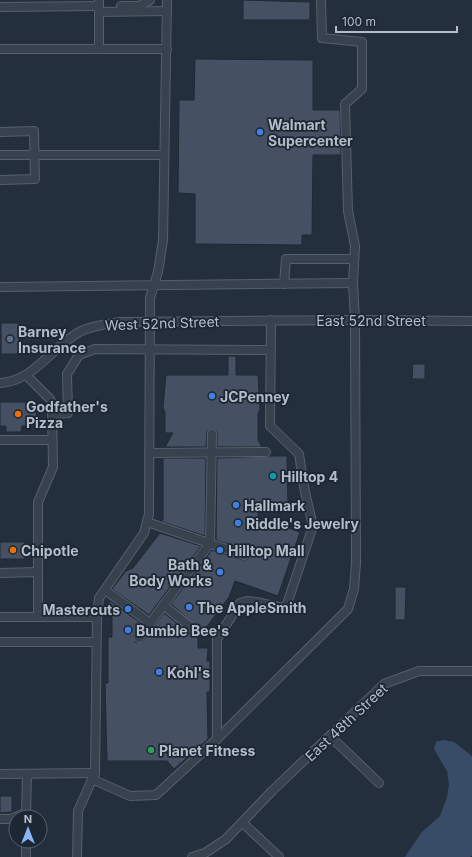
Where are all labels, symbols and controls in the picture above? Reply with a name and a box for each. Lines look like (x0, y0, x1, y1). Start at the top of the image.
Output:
scale bar (336, 8, 457, 34)
text: 100 m (342, 14, 376, 29)
place label: Walmart Supercenter (268, 116, 353, 149)
marker: Walmart Supercenter (255, 127, 265, 137)
street label: West 52nd Street (104, 312, 220, 333)
street label: East 52nd Street (316, 312, 426, 329)
place label: Barney Insurance (18, 323, 86, 356)
marker: Barney Insurance (5, 334, 15, 344)
place label: JCPenney (220, 388, 290, 405)
marker: JCPenney (207, 391, 217, 401)
place label: Godfather's Pizza (26, 398, 108, 431)
marker: Godfather's Pizza (13, 409, 23, 419)
place label: Hilltop 4 (281, 468, 338, 485)
marker: Hilltop 4 (268, 471, 278, 481)
place label: Hallmark (244, 497, 306, 514)
marker: Hallmark (231, 500, 241, 510)
place label: Riddle's Jewelry (246, 515, 359, 532)
marker: Riddle's Jewelry (233, 518, 243, 528)
place label: Chipotle (21, 542, 79, 559)
place label: Hilltop Mall (228, 542, 305, 559)
marker: Chipotle (8, 545, 18, 555)
marker: Hilltop Mall (215, 545, 225, 555)
place label: Bath & Body Works (129, 556, 213, 589)
marker: Bath & Body Works (215, 567, 225, 577)
place label: The AppleSmith (197, 599, 307, 616)
place label: Mastercuts (42, 601, 120, 618)
marker: The AppleSmith (184, 602, 194, 612)
marker: Mastercuts (123, 604, 133, 614)
place label: Bumble Bee's (136, 622, 229, 639)
marker: Bumble Bee's (123, 625, 133, 635)
place label: Kohl's (167, 664, 210, 681)
marker: Kohl's (154, 667, 164, 677)
street label: East 48th Street (301, 679, 391, 764)
place label: Planet Fitness (159, 742, 256, 759)
marker: Planet Fitness (146, 745, 156, 755)
north arrow (8, 809, 48, 849)
text: N (24, 812, 32, 826)

